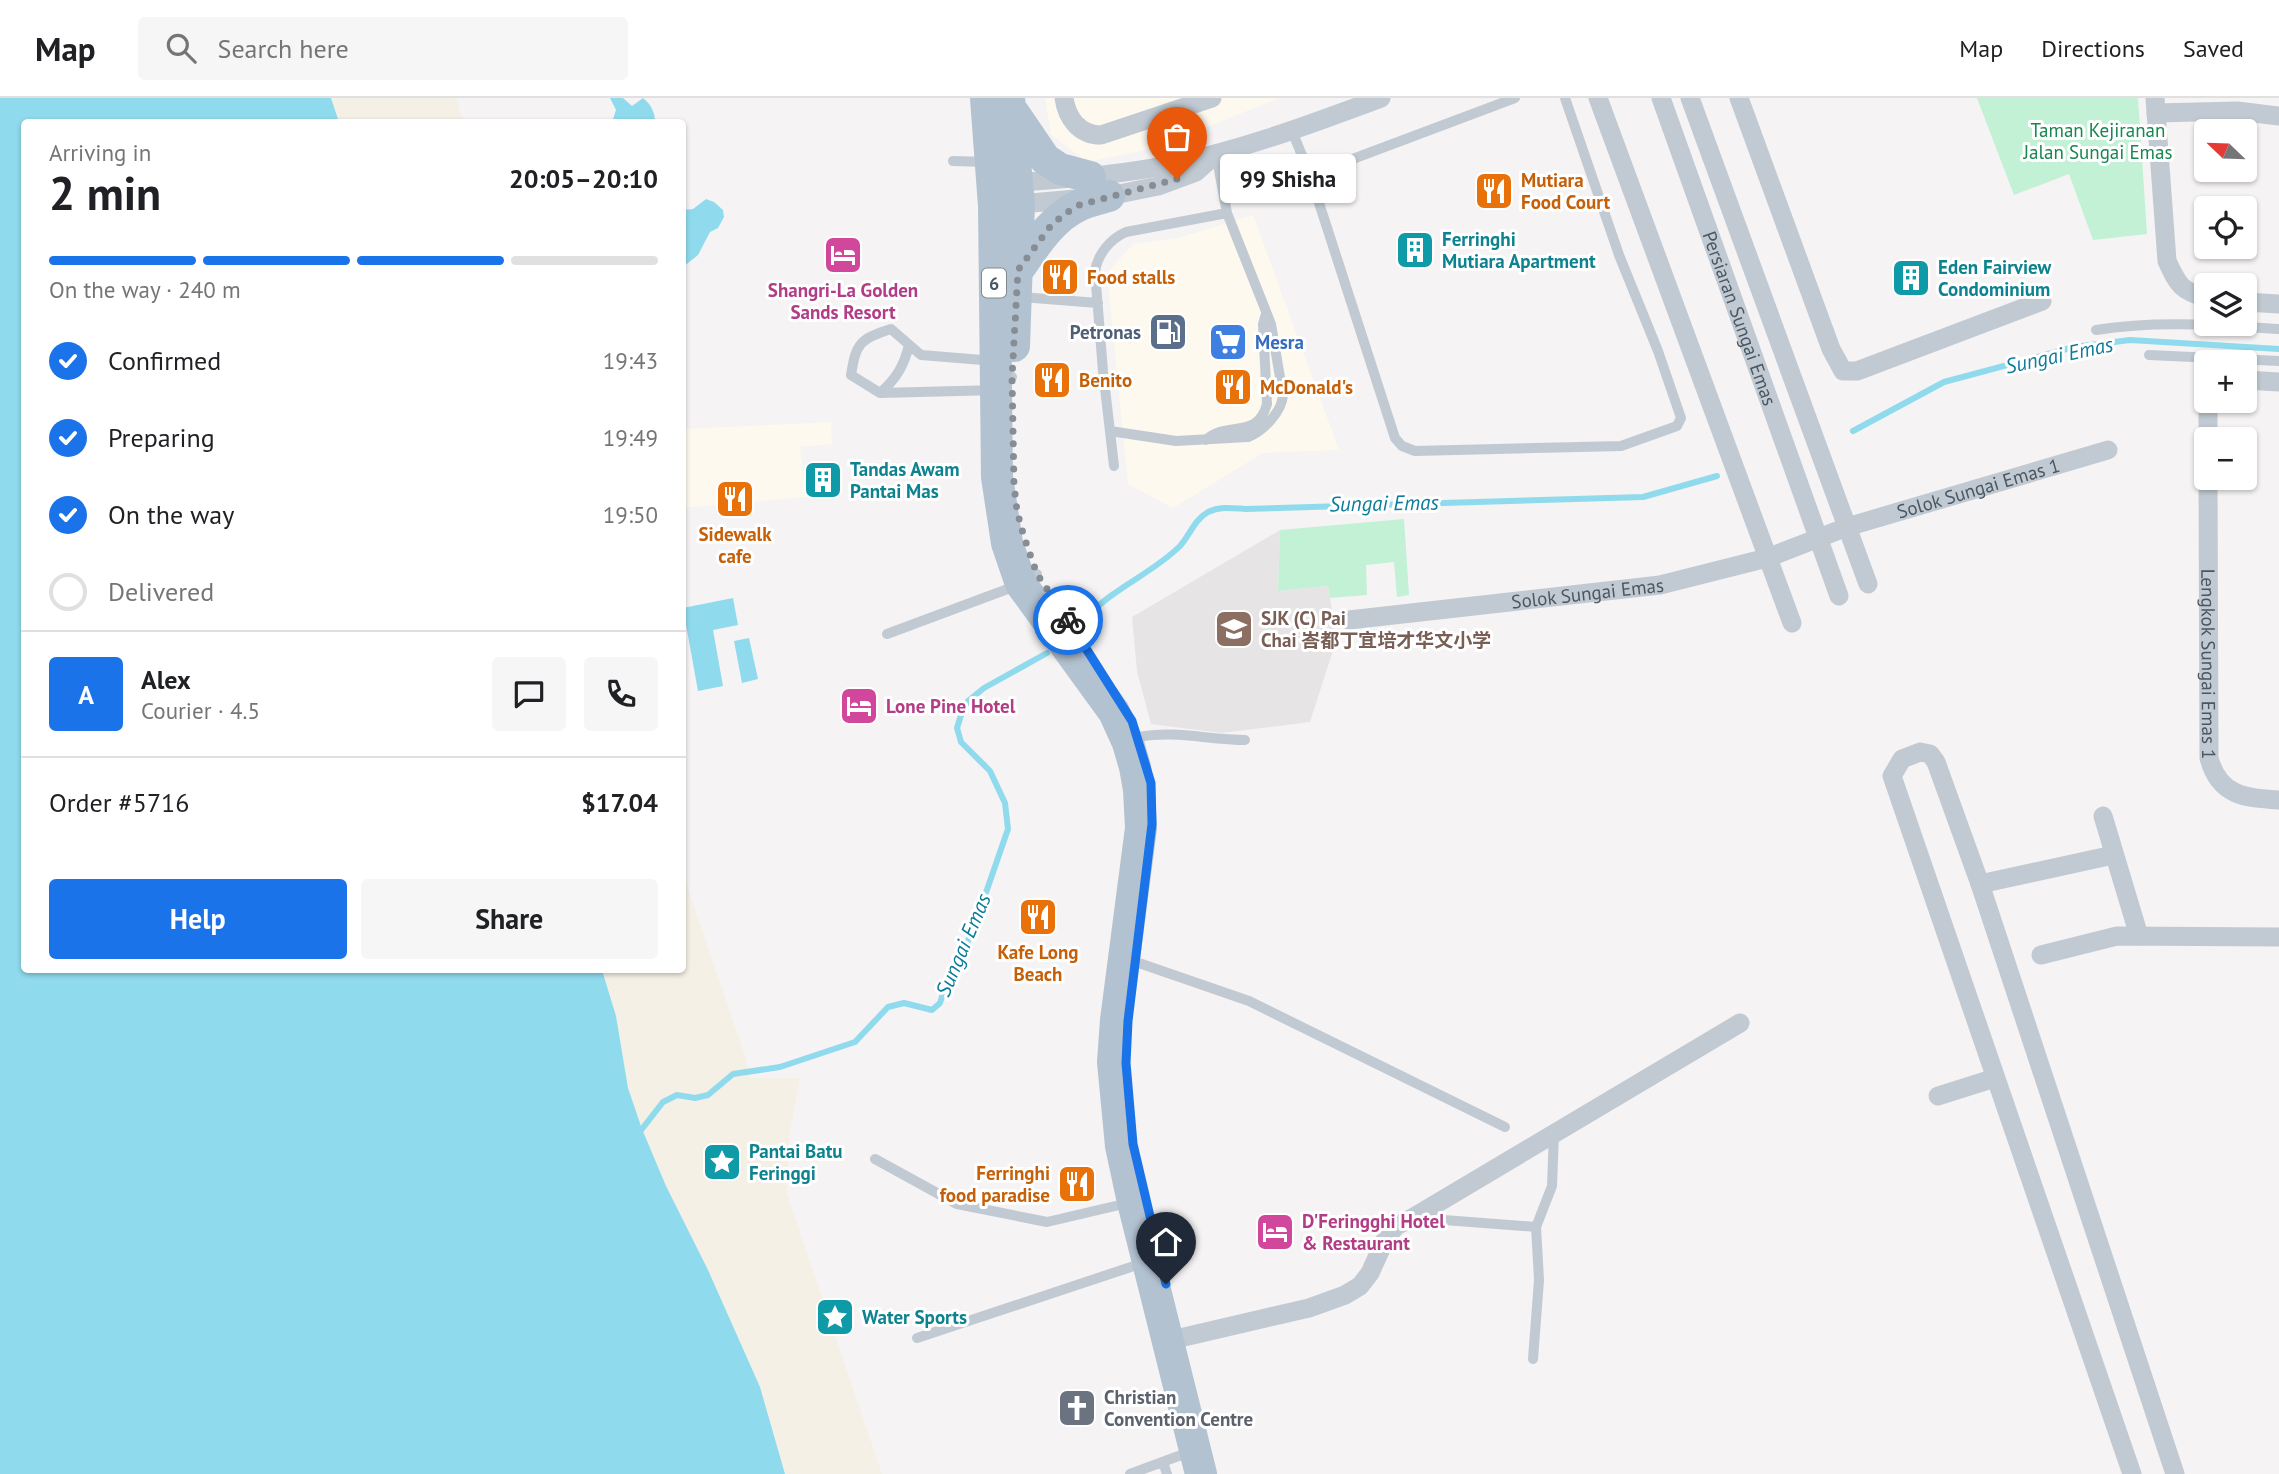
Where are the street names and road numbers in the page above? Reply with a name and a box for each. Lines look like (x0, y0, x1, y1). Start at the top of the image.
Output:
street label: Persiaran Sungai Emas (1698, 228, 1782, 409)
road number: 6 (982, 268, 1006, 298)
street label: Solok Sungai Emas 1 (1894, 453, 2063, 524)
street label: Lengkok Sungai Emas 1 (2196, 569, 2221, 759)
street label: Solok Sungai Emas (1510, 573, 1665, 614)

